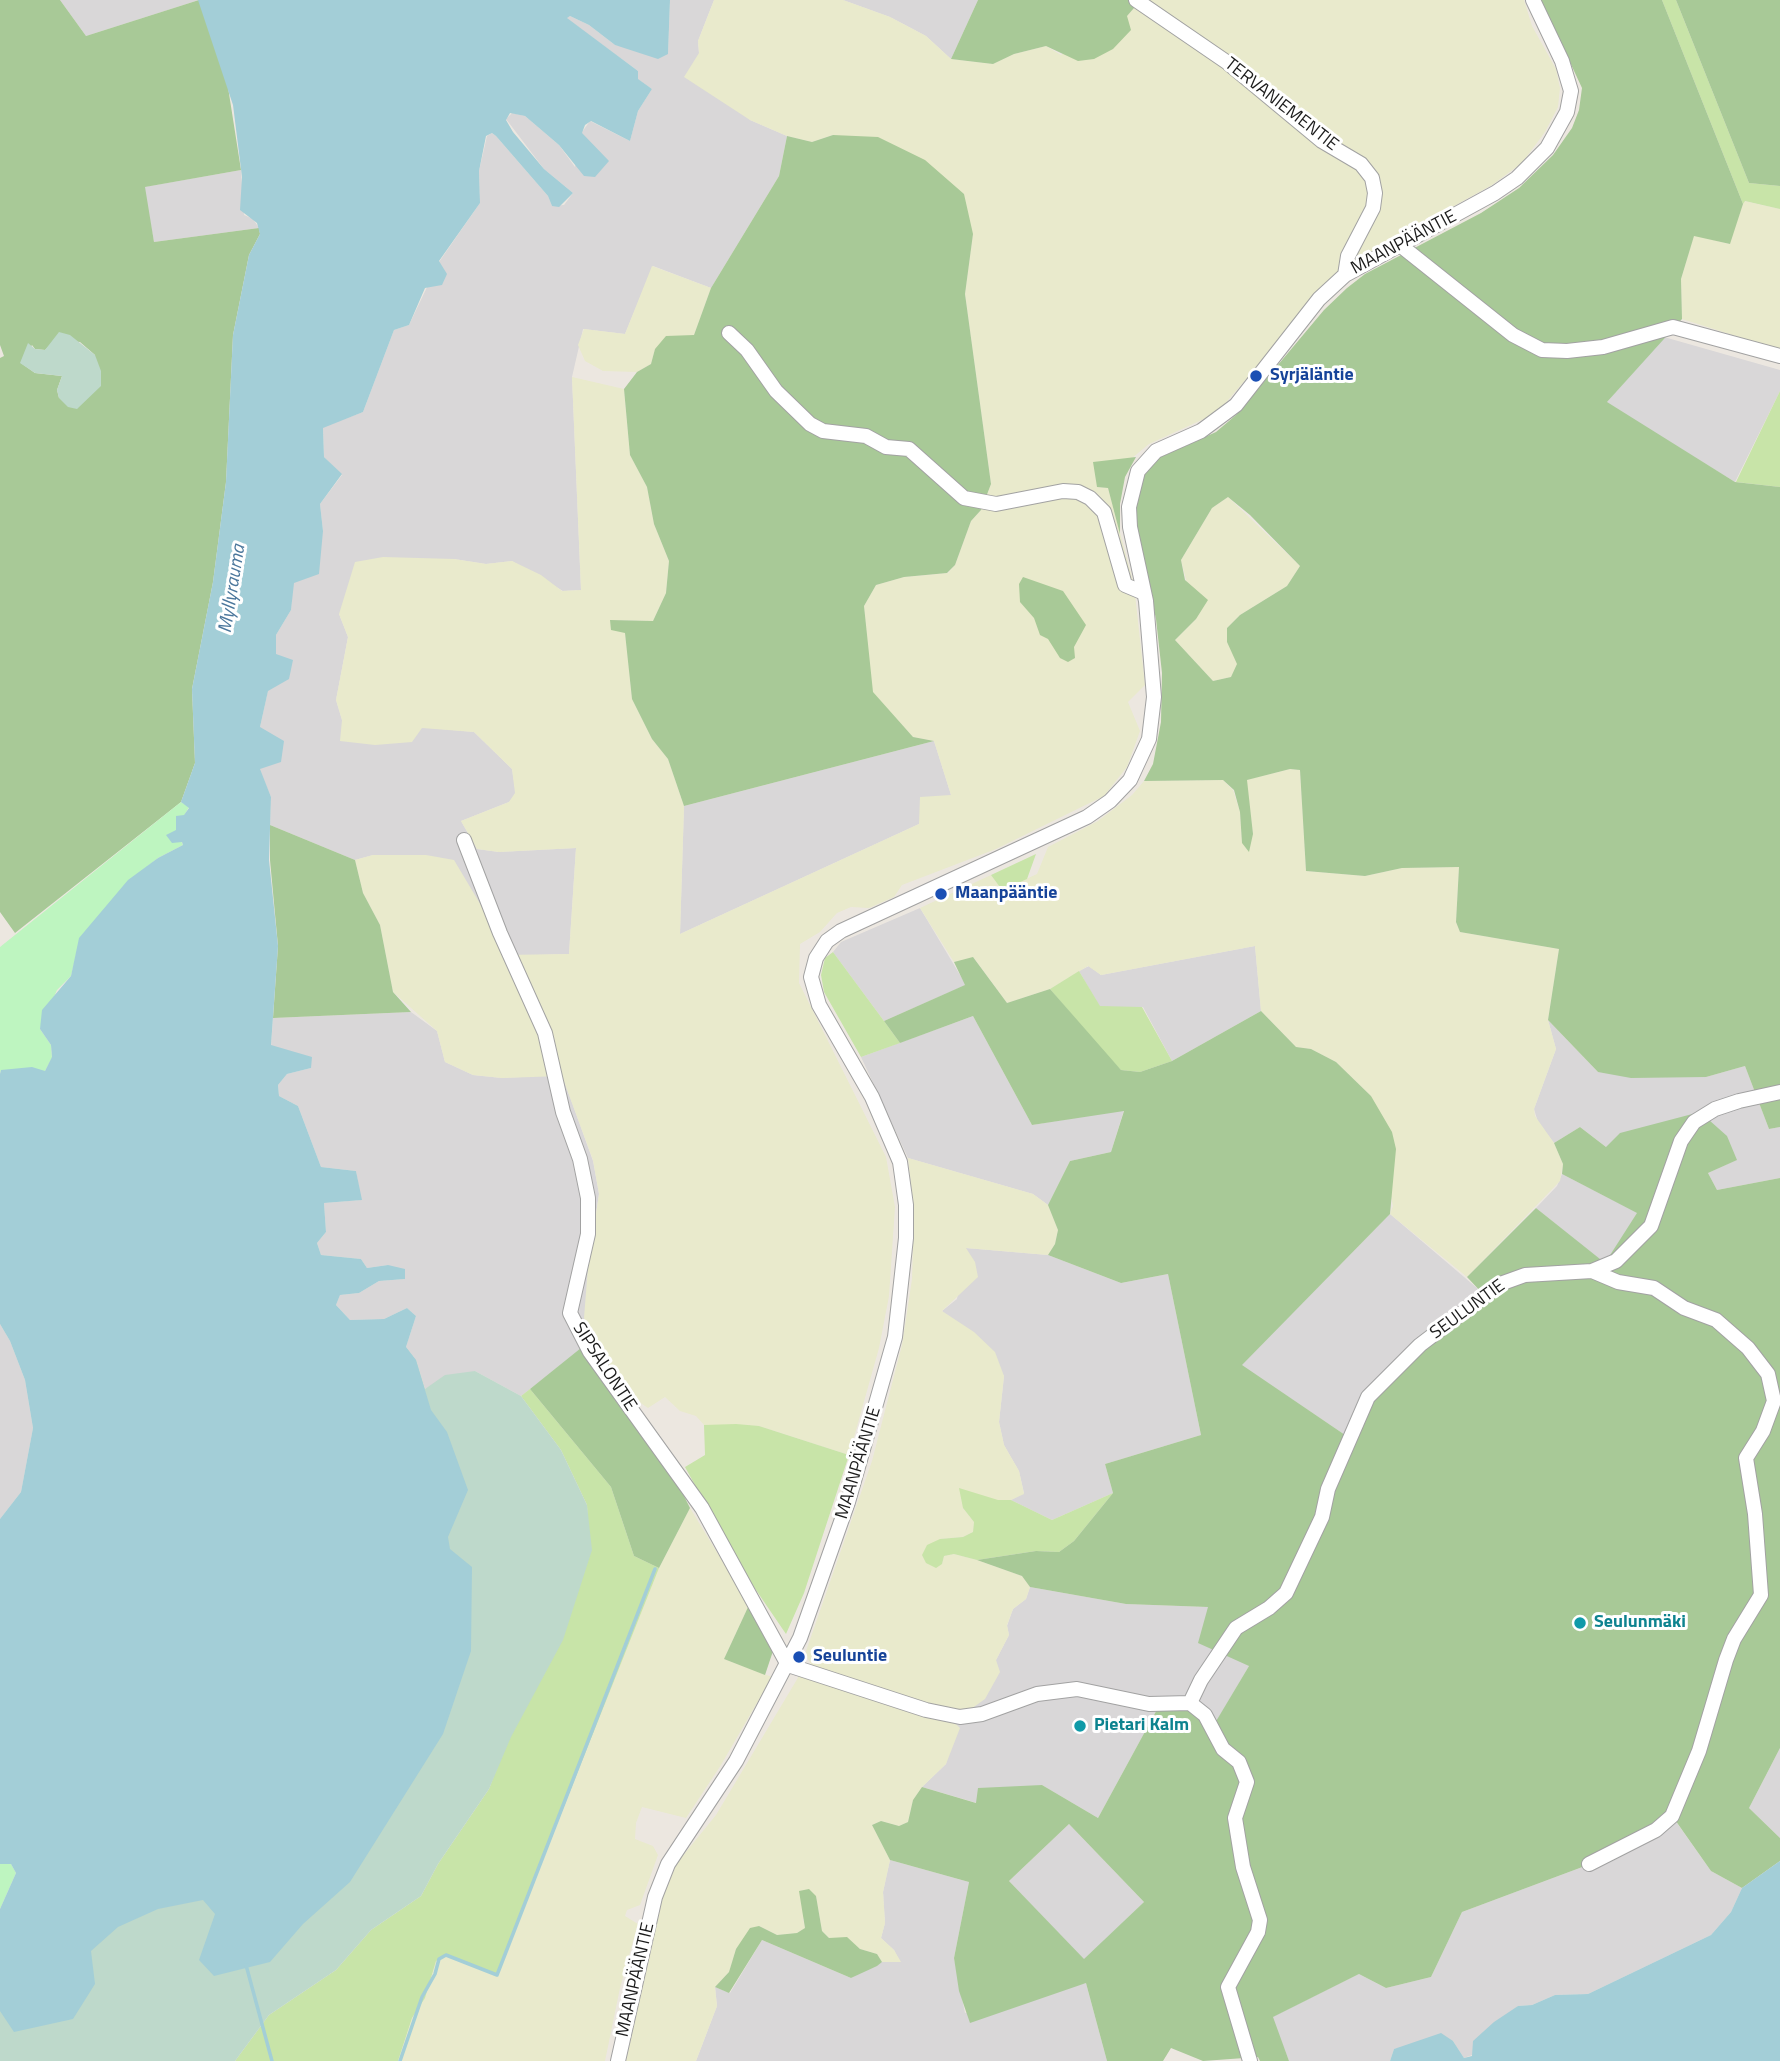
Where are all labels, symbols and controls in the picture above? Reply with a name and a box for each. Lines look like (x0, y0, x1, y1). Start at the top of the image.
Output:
street label: TERVANIEMENTIE (1220, 54, 1342, 156)
street label: MAANPÄÄNTIE (1348, 206, 1460, 280)
place label: Syrjäläntie (1270, 365, 1354, 387)
marker: Syrjäläntie (1248, 368, 1264, 384)
water label: Myllyrauma (215, 543, 251, 635)
place label: Maanpääntie (955, 883, 1057, 905)
marker: Maanpääntie (933, 886, 949, 902)
street label: SEULUNTIE (1426, 1276, 1510, 1344)
street label: SIPSALONTIE (567, 1319, 641, 1415)
street label: MAANPÄÄNTIE (832, 1404, 886, 1522)
place label: Seulunmäki (1594, 1612, 1686, 1634)
marker: Seulunmäki (1572, 1615, 1588, 1631)
place label: Seuluntie (813, 1646, 887, 1668)
marker: Seuluntie (791, 1649, 807, 1665)
place label: Pietari Kalm (1094, 1715, 1189, 1737)
marker: Pietari Kalm (1072, 1718, 1088, 1734)
street label: MAANPÄÄNTIE (612, 1921, 660, 2039)

